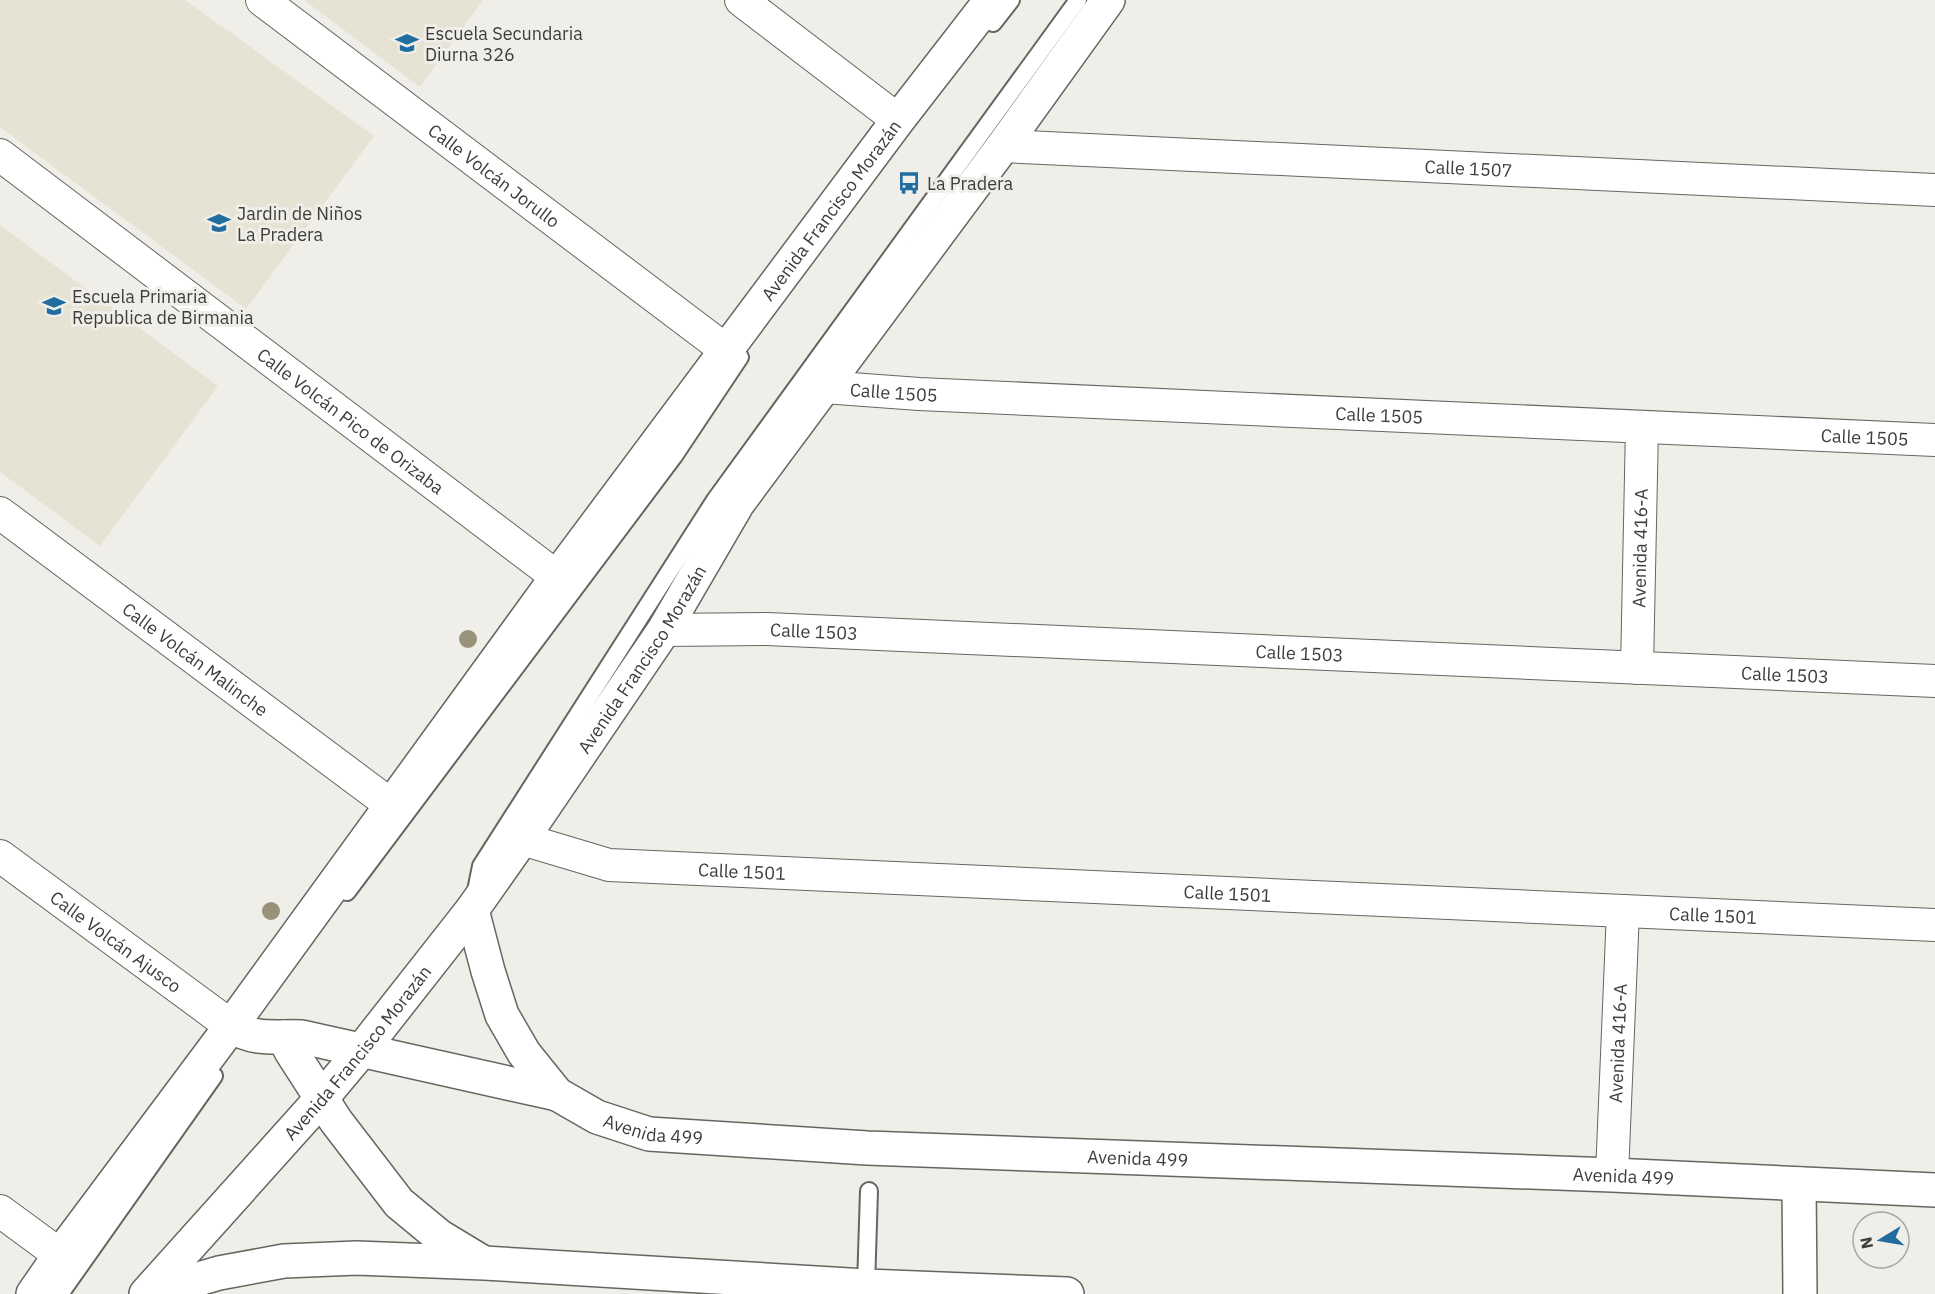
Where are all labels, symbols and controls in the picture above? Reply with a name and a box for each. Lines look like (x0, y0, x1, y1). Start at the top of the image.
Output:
place label: Escuela Secundaria Diurna 326 (425, 22, 583, 66)
school or university icon: Escuela Secundaria Diurna 326 (394, 30, 420, 56)
street label: Avenida Francisco Morazán (756, 115, 906, 305)
street label: Calle Volcán Jorullo (424, 118, 565, 232)
street label: Calle 1507 (1424, 154, 1513, 182)
bus stop icon: La Pradera (896, 170, 922, 196)
place label: La Pradera (927, 172, 1014, 195)
place label: Jardin de Niños La Pradera (237, 202, 363, 246)
school or university icon: Jardin de Niños La Pradera (206, 210, 232, 236)
place label: Escuela Primaria Republica de Birmania (72, 285, 254, 329)
school or university icon: Escuela Primaria Republica de Birmania (41, 293, 67, 319)
street label: Calle Volcán Pico de Orizaba (253, 343, 449, 499)
street label: Calle 1505 (849, 377, 938, 406)
street label: Calle 1505 (1335, 401, 1424, 428)
street label: Calle 1505 (1820, 423, 1909, 450)
street label: Avenida 416-A (1627, 488, 1652, 608)
street label: Avenida Francisco Morazán (572, 561, 711, 757)
street label: Calle Volcán Malinche (118, 597, 273, 721)
street label: Calle 1503 (770, 618, 858, 645)
street label: Calle 1503 (1255, 639, 1344, 666)
street label: Calle 1503 (1741, 661, 1829, 688)
street label: Calle 1501 (698, 858, 786, 884)
street label: Calle 1501 (1183, 880, 1272, 906)
street label: Calle Volcán Ajusco (46, 885, 186, 997)
street label: Calle 1501 (1669, 901, 1758, 928)
street label: Avenida Francisco Morazán (278, 960, 436, 1145)
street label: Avenida 416-A (1604, 982, 1631, 1103)
street label: Avenida 499 (600, 1108, 704, 1149)
street label: Avenida 499 (1087, 1144, 1189, 1171)
street label: Avenida 499 (1572, 1162, 1675, 1189)
north arrow (1851, 1210, 1911, 1270)
text: N (1855, 1235, 1877, 1250)

